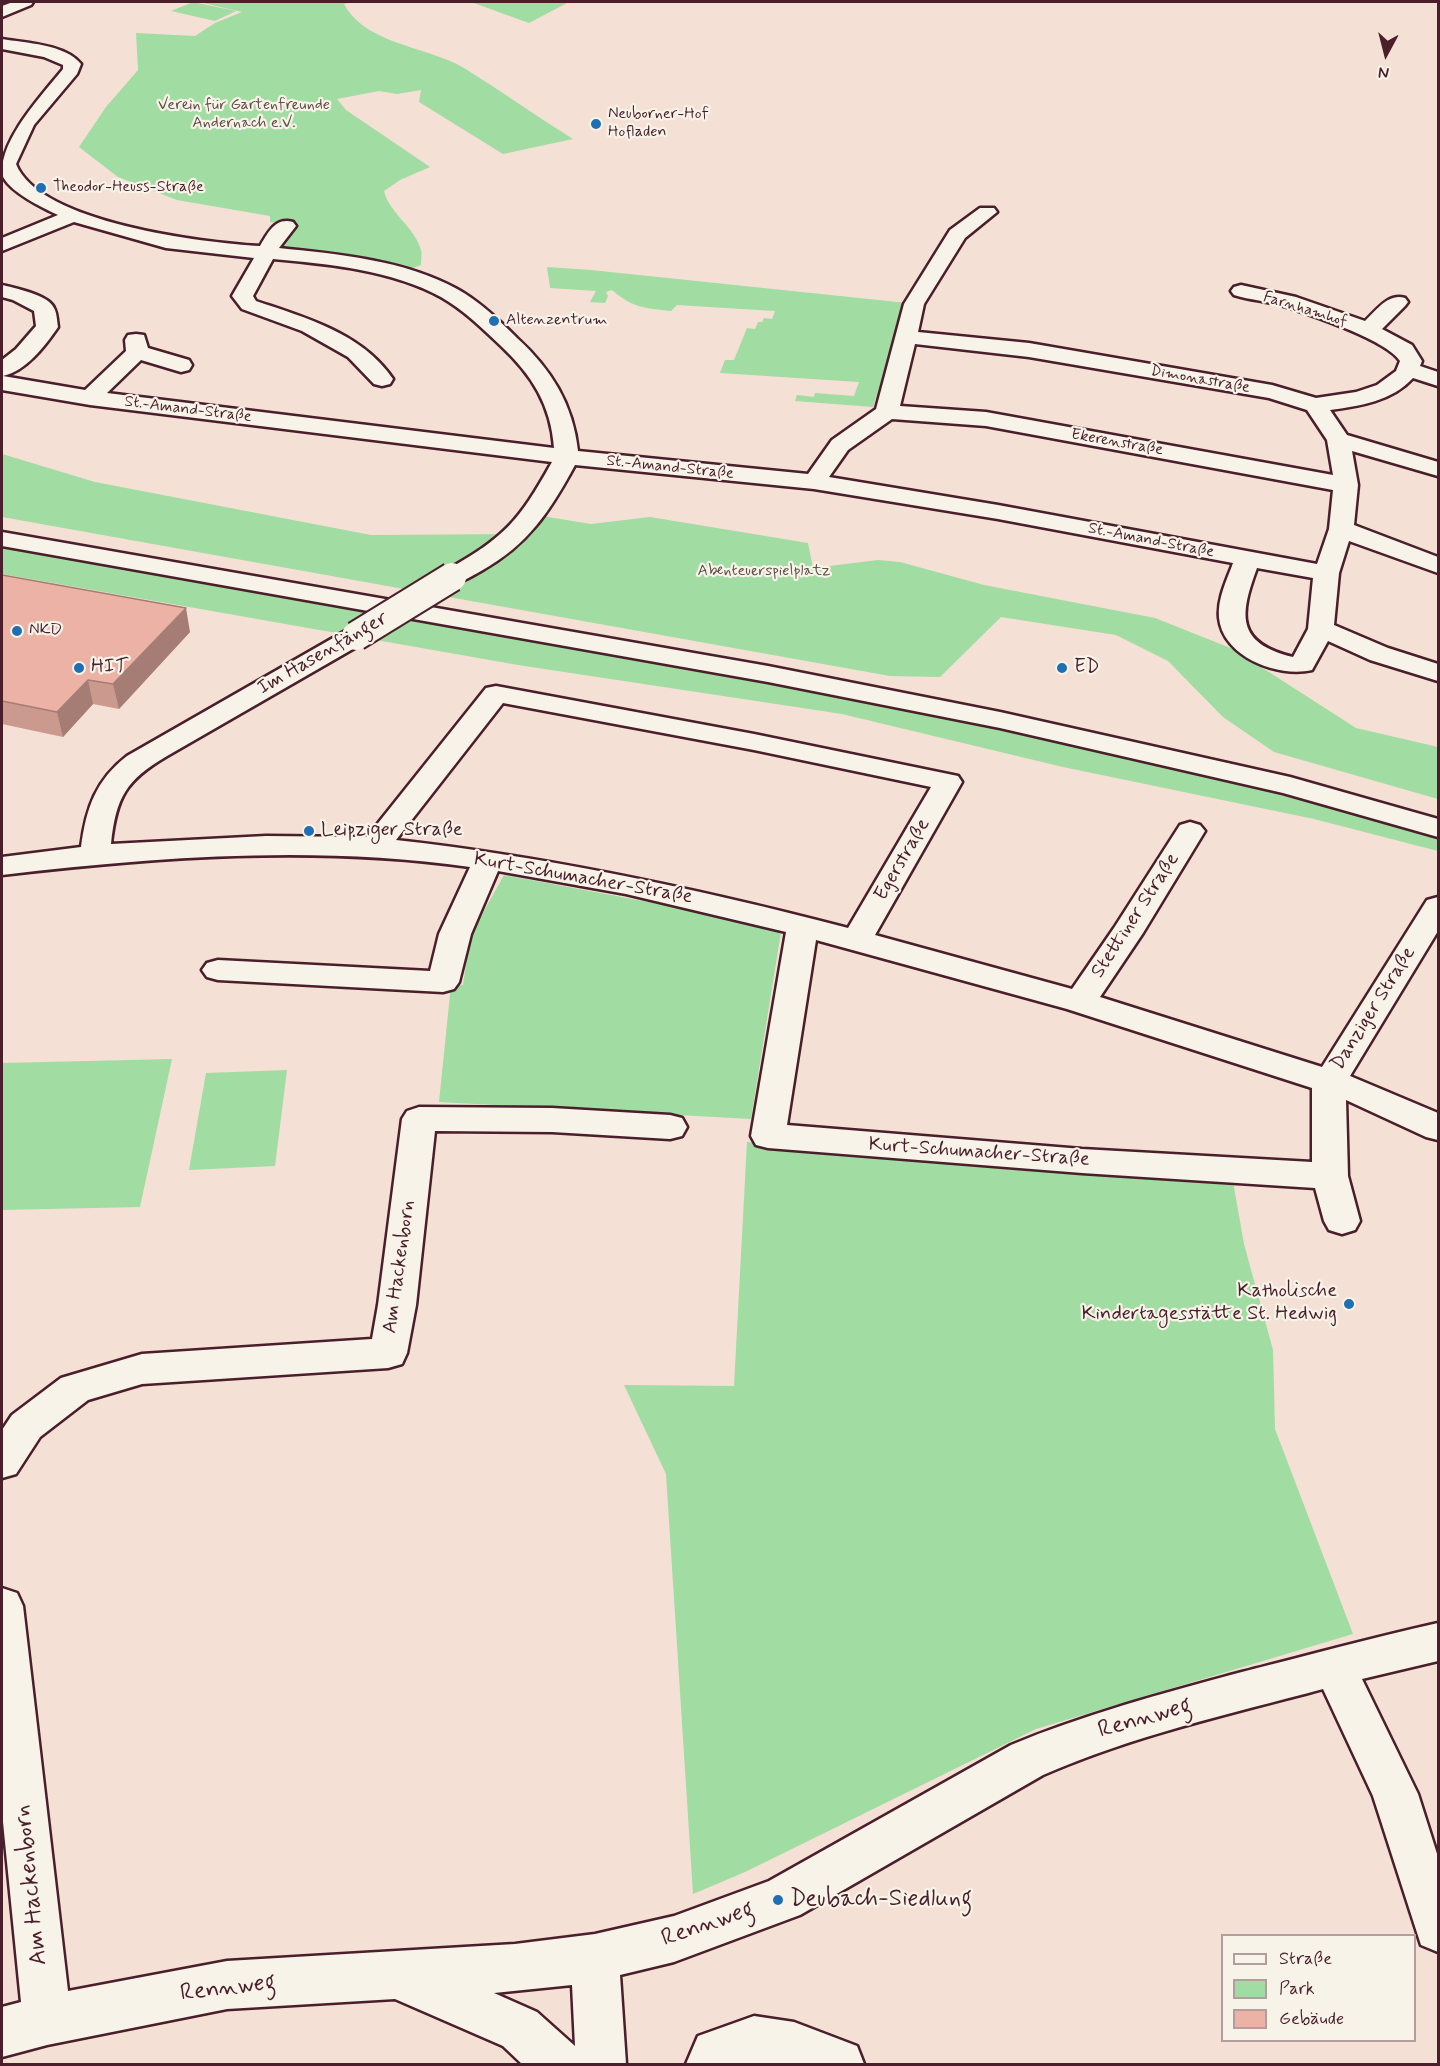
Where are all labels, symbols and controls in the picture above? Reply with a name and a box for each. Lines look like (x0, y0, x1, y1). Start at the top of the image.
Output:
north arrow (1356, 24, 1416, 84)
text: N (1377, 61, 1390, 83)
park label: Verein für Gartenfreunde Andernach e.V. (158, 96, 330, 134)
place label: Neuborner-Hof Hofladen (608, 105, 709, 143)
marker: Neuborner-Hof Hofladen (589, 117, 603, 131)
place label: Theodor-Heuss-Straße (53, 178, 204, 198)
marker: Theodor-Heuss-Straße (34, 181, 48, 195)
street label: Farnhamhof (1261, 288, 1349, 332)
place label: Altenzentrum (506, 311, 607, 331)
marker: Altenzentrum (487, 314, 501, 328)
street label: Dimonastraße (1149, 362, 1251, 398)
street label: St.-Amand-Straße (123, 393, 253, 427)
street label: Ekerenstraße (1070, 425, 1164, 461)
street label: St.-Amand-Straße (605, 452, 735, 484)
street label: St.-Amand-Straße (1086, 519, 1216, 563)
park label: Abenteuerspielplatz (698, 562, 830, 582)
street label: Im Hasenfänger (254, 607, 392, 701)
place label: NKD (29, 621, 62, 641)
marker: NKD (10, 624, 24, 638)
place label: HIT (91, 656, 128, 680)
place label: ED (1074, 656, 1099, 680)
marker: HIT (72, 661, 86, 675)
marker: ED (1055, 661, 1069, 675)
street label: Egerstraße (870, 815, 936, 905)
place label: Leipziger Straße (321, 819, 463, 843)
marker: Leipziger Straße (302, 824, 316, 838)
street label: Kurt-Schumacher-Straße (472, 848, 694, 910)
street label: Stettiner Straße (1087, 849, 1185, 983)
street label: Danziger Straße (1326, 943, 1422, 1075)
street label: Kurt-Schumacher-Straße (868, 1133, 1090, 1173)
street label: Am Hackenborn (379, 1199, 421, 1335)
place label: Katholische Kindertagesstätte St. Hedwig (1082, 1280, 1337, 1327)
marker: Katholische Kindertagesstätte St. Hedwig (1342, 1297, 1356, 1311)
street label: Rennweg (1095, 1692, 1195, 1746)
street label: Am Hackenborn (9, 1803, 55, 1967)
place label: Deubach-Siedlung (790, 1886, 972, 1914)
marker: Deubach-Siedlung (771, 1893, 785, 1907)
street label: Rennweg (658, 1896, 758, 1954)
legend (1221, 1934, 1416, 2042)
text: Straße (1279, 1947, 1332, 1971)
street label: Rennweg (179, 1969, 277, 2009)
text: Park (1279, 1977, 1315, 2001)
text: Gebäude (1279, 2007, 1344, 2031)

